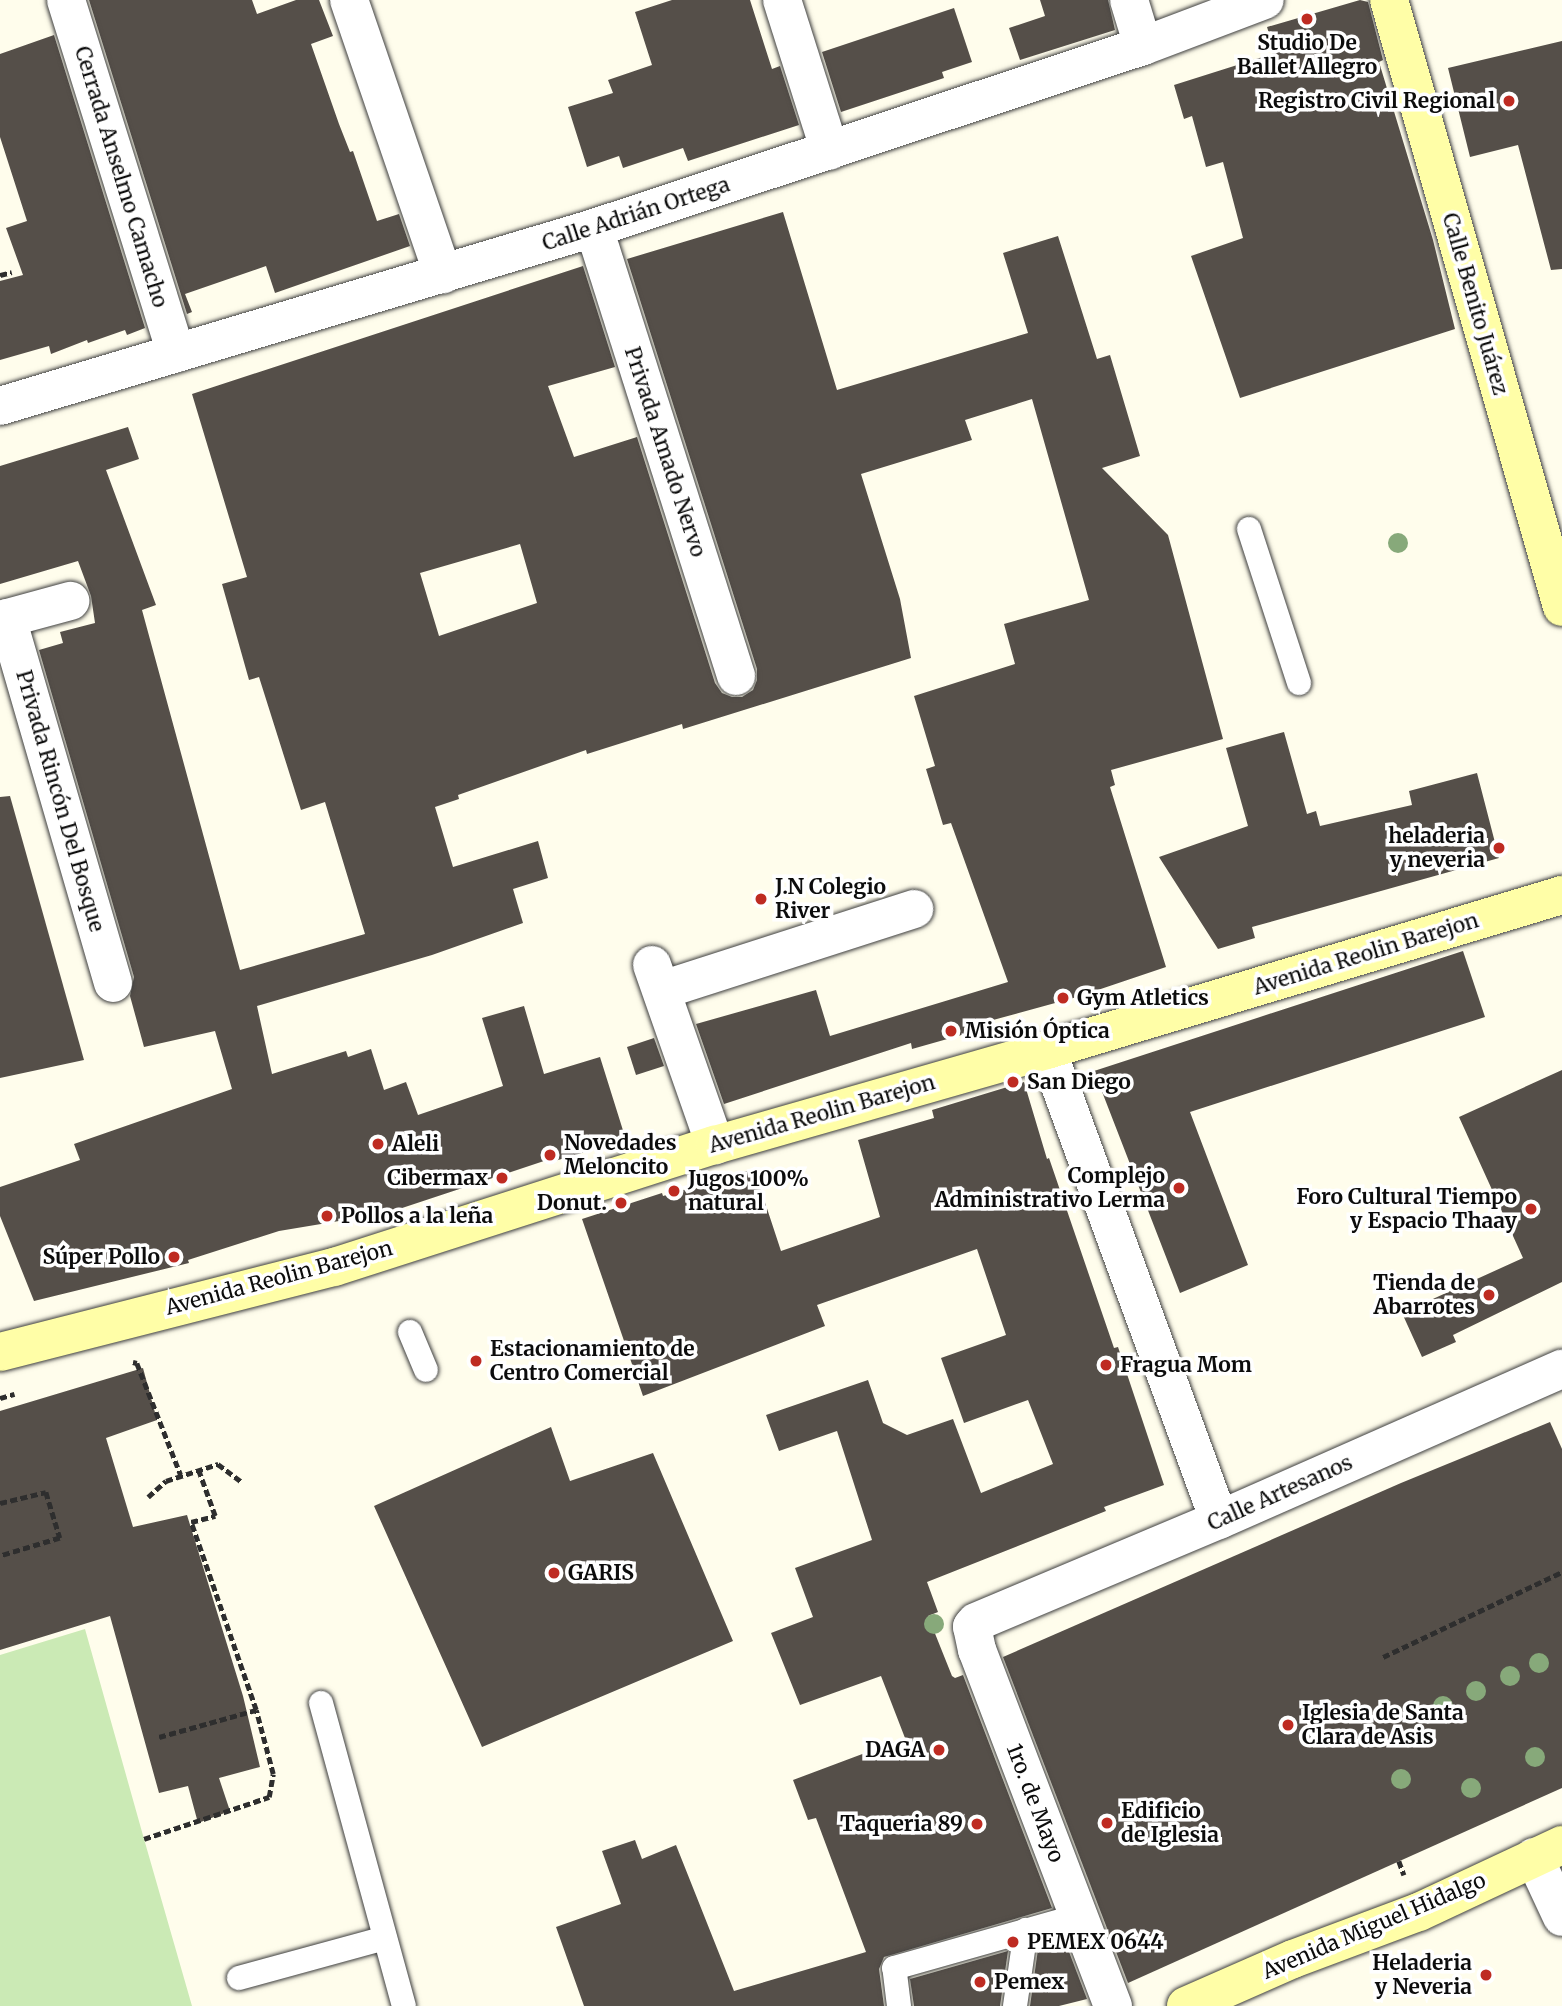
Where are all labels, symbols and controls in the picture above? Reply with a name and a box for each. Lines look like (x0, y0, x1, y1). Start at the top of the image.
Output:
marker: Studio De Ballet Allegro (1299, 11, 1315, 27)
place label: Studio De Ballet Allegro (1237, 30, 1377, 80)
street label: Cerrada Anselmo Camacho (69, 43, 173, 311)
place label: Registro Civil Regional (1258, 88, 1495, 114)
marker: Registro Civil Regional (1501, 93, 1517, 109)
street label: Calle Adrián Ortega (539, 172, 733, 256)
street label: Calle Benito Juárez (1437, 210, 1513, 398)
street label: Privada Amado Nervo (619, 344, 711, 560)
street label: Privada Rincón Del Bosque (11, 667, 109, 935)
place label: heladeria y neveria (1388, 823, 1485, 873)
marker: heladeria y neveria (1491, 840, 1507, 856)
place label: J.N Colegio River (775, 874, 886, 924)
marker: J.N Colegio River (753, 891, 769, 907)
street label: Avenida Reolin Barejon (1250, 908, 1482, 1000)
place label: Gym Atletics (1077, 985, 1209, 1011)
marker: Gym Atletics (1055, 990, 1071, 1006)
place label: Misión Óptica (965, 1018, 1110, 1044)
marker: Misión Óptica (943, 1023, 959, 1039)
place label: San Diego (1027, 1069, 1131, 1095)
street label: Avenida Reolin Barejon (706, 1070, 938, 1158)
marker: San Diego (1005, 1074, 1021, 1090)
place label: Novedades Meloncito (564, 1130, 677, 1180)
place label: Aleli (392, 1131, 439, 1157)
marker: Aleli (370, 1136, 386, 1152)
marker: Novedades Meloncito (542, 1147, 558, 1163)
place label: Complejo Administrativo Lerma (935, 1163, 1165, 1213)
place label: Cibermax (387, 1165, 488, 1191)
place label: Jugos 100% natural (688, 1166, 809, 1216)
marker: Cibermax (494, 1170, 510, 1186)
marker: Complejo Administrativo Lerma (1171, 1180, 1187, 1196)
marker: Jugos 100% natural (666, 1183, 682, 1199)
place label: Foro Cultural Tiempo y Espacio Thaay (1296, 1184, 1517, 1234)
place label: Donut. (537, 1190, 607, 1216)
marker: Donut. (613, 1195, 629, 1211)
marker: Foro Cultural Tiempo y Espacio Thaay (1523, 1201, 1539, 1217)
place label: Pollos a la leña (341, 1203, 493, 1229)
marker: Pollos a la leña (319, 1208, 335, 1224)
street label: Avenida Reolin Barejon (163, 1236, 395, 1320)
place label: Súper Pollo (43, 1244, 160, 1270)
marker: Súper Pollo (166, 1249, 182, 1265)
place label: Tienda de Abarrotes (1373, 1270, 1475, 1320)
marker: Tienda de Abarrotes (1481, 1287, 1497, 1303)
place label: Estacionamiento de Centro Comercial (490, 1336, 695, 1386)
place label: Fragua Mom (1120, 1352, 1252, 1378)
marker: Estacionamiento de Centro Comercial (468, 1353, 484, 1369)
marker: Fragua Mom (1098, 1357, 1114, 1373)
street label: Calle Artesanos (1204, 1450, 1356, 1536)
place label: GARIS (568, 1560, 634, 1586)
marker: GARIS (546, 1565, 562, 1581)
place label: Iglesia de Santa Clara de Asis (1302, 1700, 1464, 1750)
marker: Iglesia de Santa Clara de Asis (1280, 1717, 1296, 1733)
place label: DAGA (865, 1737, 925, 1763)
street label: 1ro. de Mayo (1001, 1740, 1069, 1866)
marker: DAGA (931, 1742, 947, 1758)
place label: Edificio de Iglesia (1121, 1798, 1219, 1848)
place label: Taqueria 89 (840, 1811, 963, 1837)
marker: Edificio de Iglesia (1099, 1815, 1115, 1831)
marker: Taqueria 89 (969, 1816, 985, 1832)
street label: Avenida Miguel Hidalgo (1259, 1867, 1489, 1985)
place label: PEMEX 0644 (1027, 1929, 1164, 1955)
marker: PEMEX 0644 (1005, 1934, 1021, 1950)
place label: Heladeria y Neveria (1372, 1950, 1472, 2000)
marker: Heladeria y Neveria (1478, 1967, 1494, 1983)
place label: Pemex (994, 1969, 1064, 1995)
marker: Pemex (972, 1974, 988, 1990)

